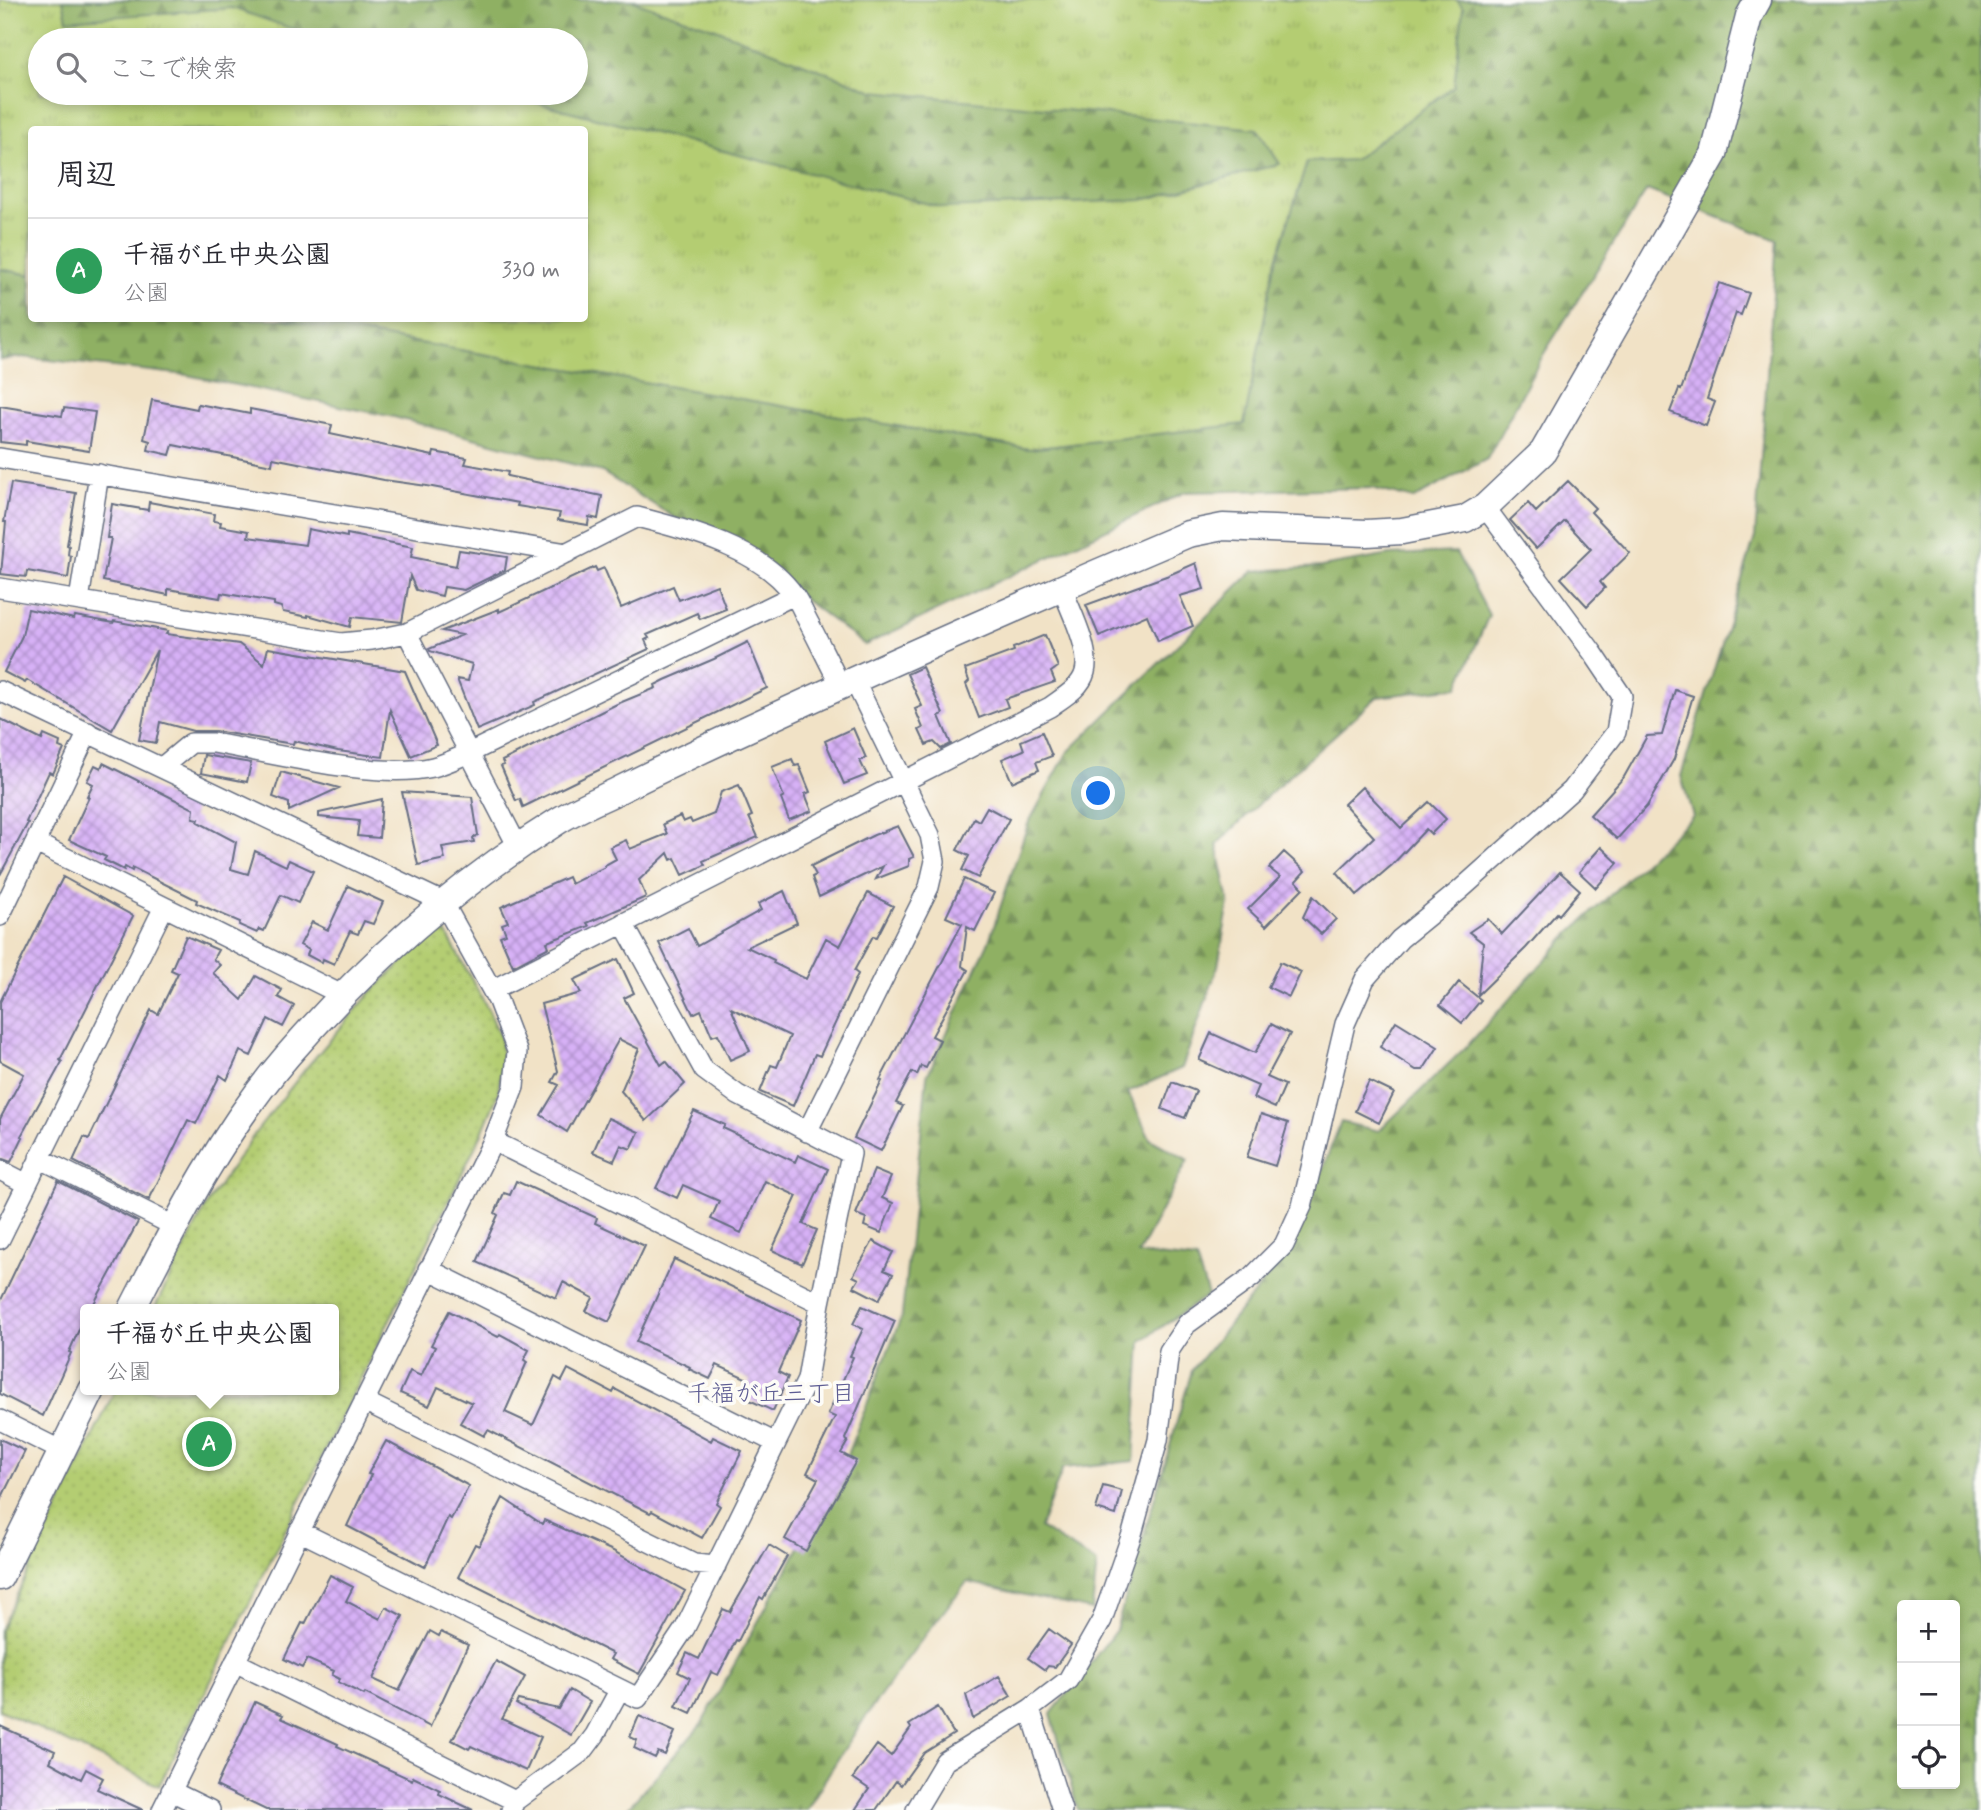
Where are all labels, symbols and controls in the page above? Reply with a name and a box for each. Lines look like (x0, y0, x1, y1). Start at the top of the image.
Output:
search box (28, 28, 588, 105)
icon: search (52, 48, 90, 86)
text: ここで検索 (108, 53, 238, 87)
text: 周辺 (56, 156, 116, 195)
text: 千福が丘中央公園 (123, 239, 331, 273)
text: A (71, 256, 87, 286)
text: 330 m (502, 256, 560, 286)
text: 公園 (123, 279, 169, 309)
your location (1081, 776, 1115, 810)
popup (80, 1304, 339, 1395)
text: 千福が丘中央公園 (105, 1318, 314, 1352)
text: 公園 (105, 1358, 151, 1388)
district label: 千福が丘三丁目 (687, 1379, 855, 1410)
pin: A (186, 1418, 232, 1470)
map controls (1897, 1600, 1960, 1789)
button: + (1897, 1600, 1960, 1663)
button: − (1897, 1663, 1960, 1726)
button: locate (1897, 1726, 1960, 1789)

